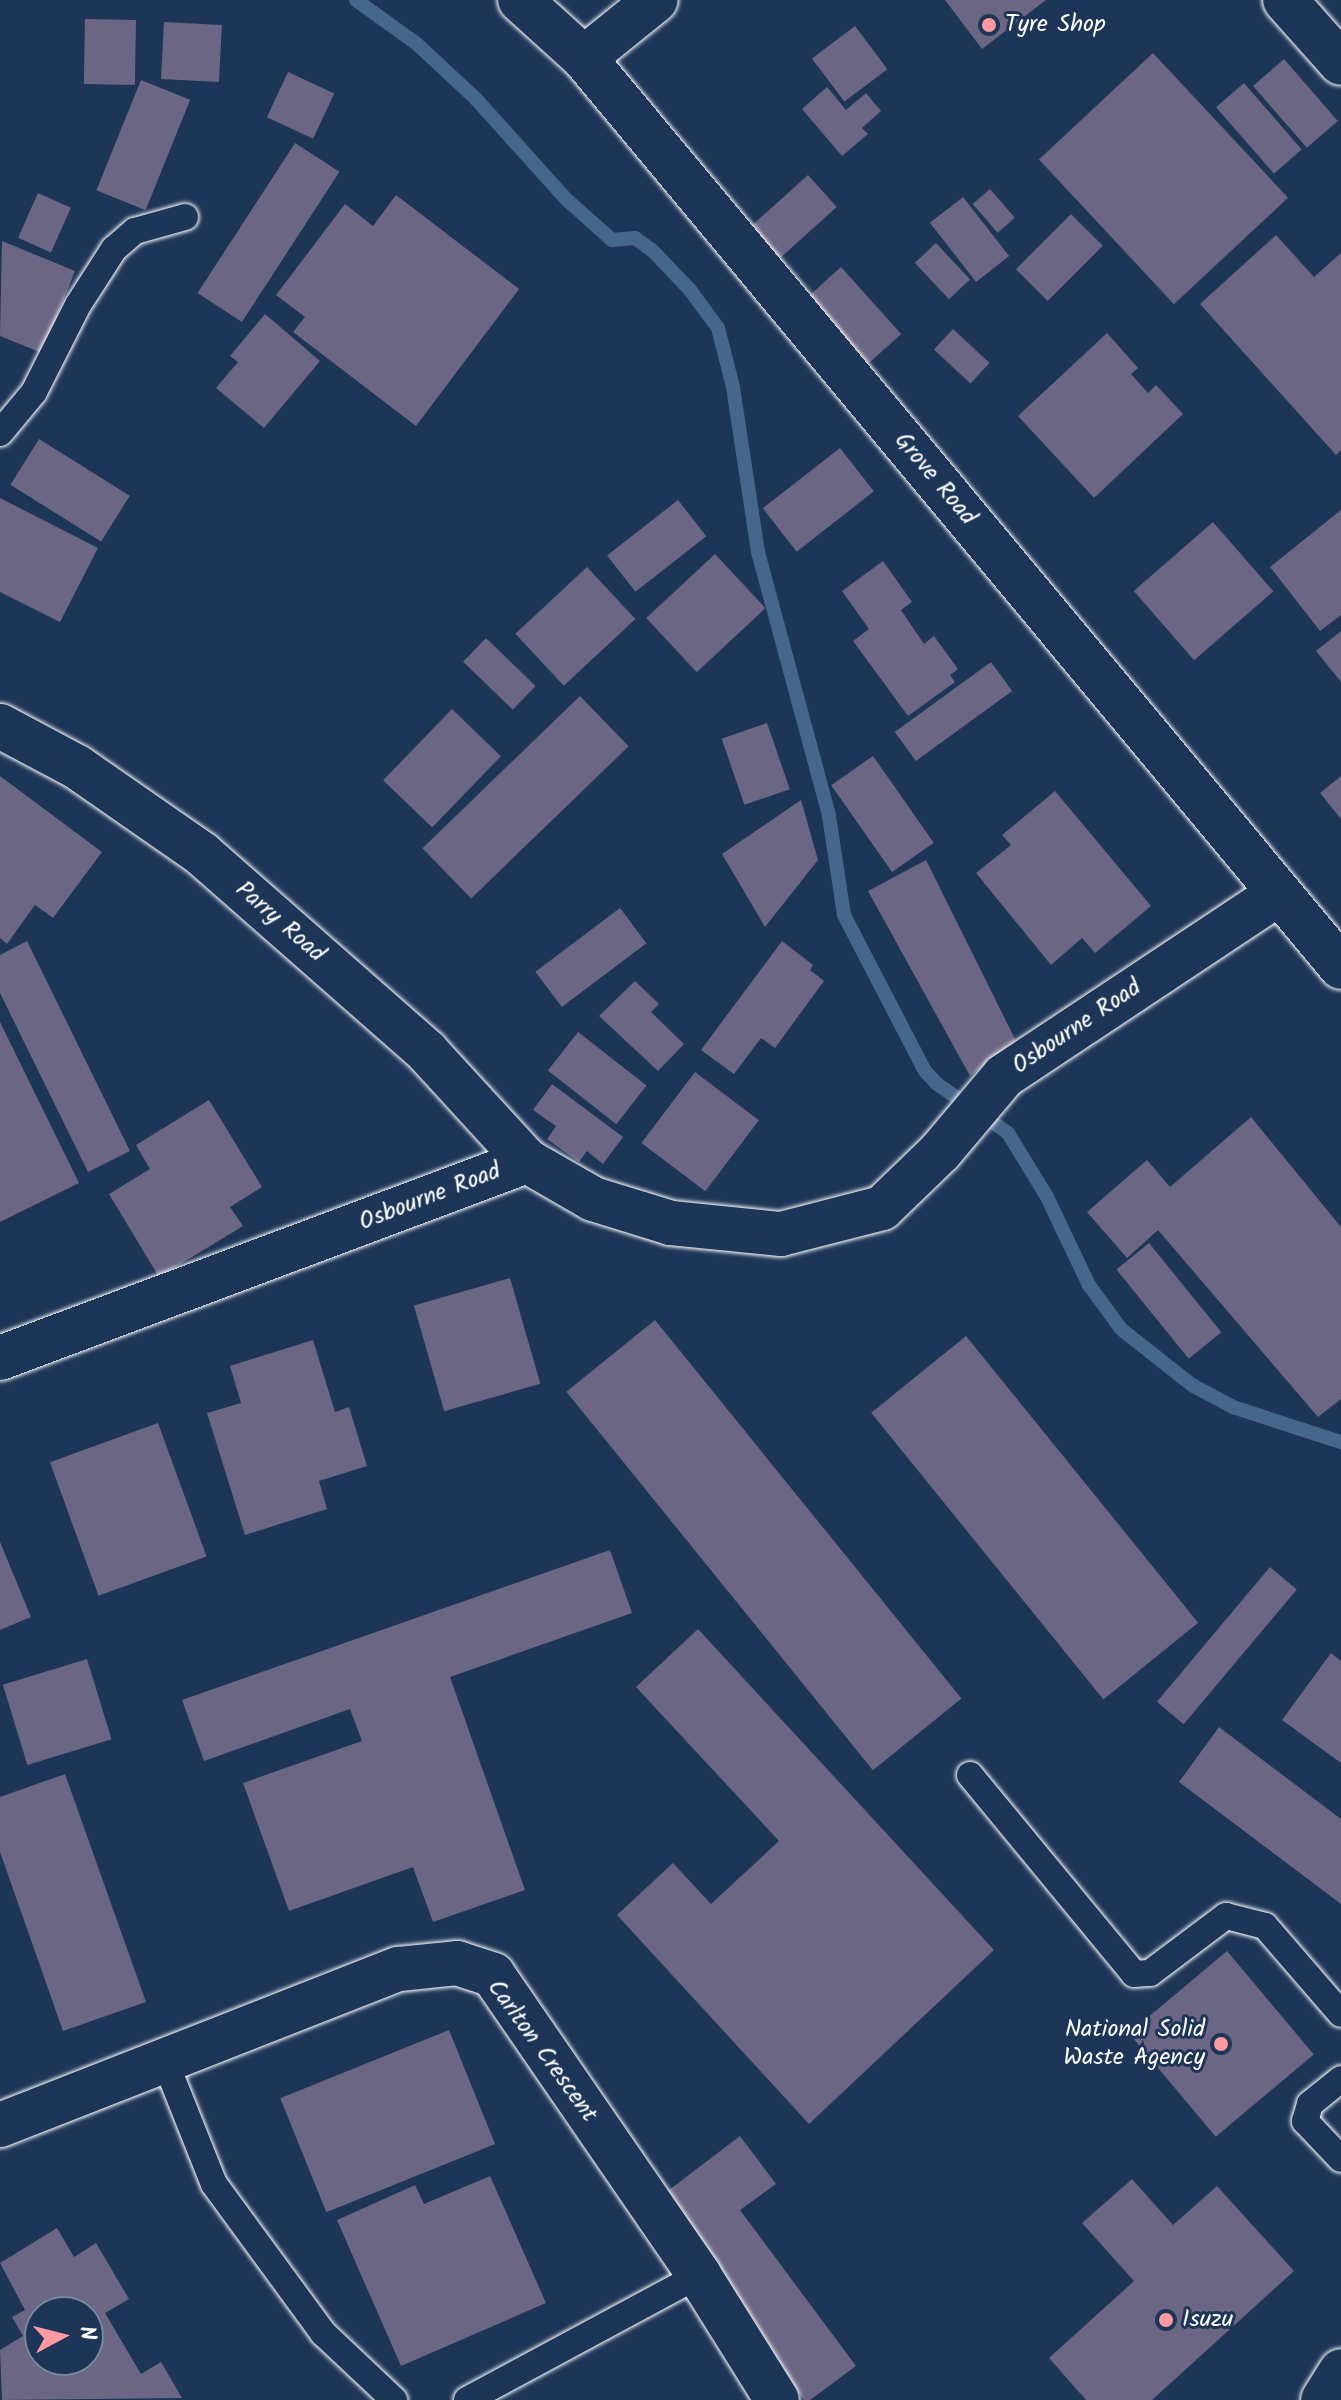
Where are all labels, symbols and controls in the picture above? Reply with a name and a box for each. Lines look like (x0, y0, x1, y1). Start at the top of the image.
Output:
place label: Tyre Shop (1005, 11, 1105, 39)
marker: Tyre Shop (980, 16, 998, 34)
street label: Grove Road (888, 427, 982, 531)
street label: Parry Road (229, 875, 331, 969)
street label: Osbourne Road (1007, 973, 1147, 1081)
street label: Osbourne Road (355, 1157, 505, 1237)
street label: Carlton Crescent (481, 1974, 603, 2128)
place label: National Solid Waste Agency (1064, 2016, 1205, 2072)
marker: National Solid Waste Agency (1212, 2035, 1230, 2053)
north arrow (24, 2296, 104, 2376)
place label: Isuzu (1182, 2306, 1233, 2334)
marker: Isuzu (1157, 2311, 1175, 2329)
text: N (68, 2324, 105, 2342)

